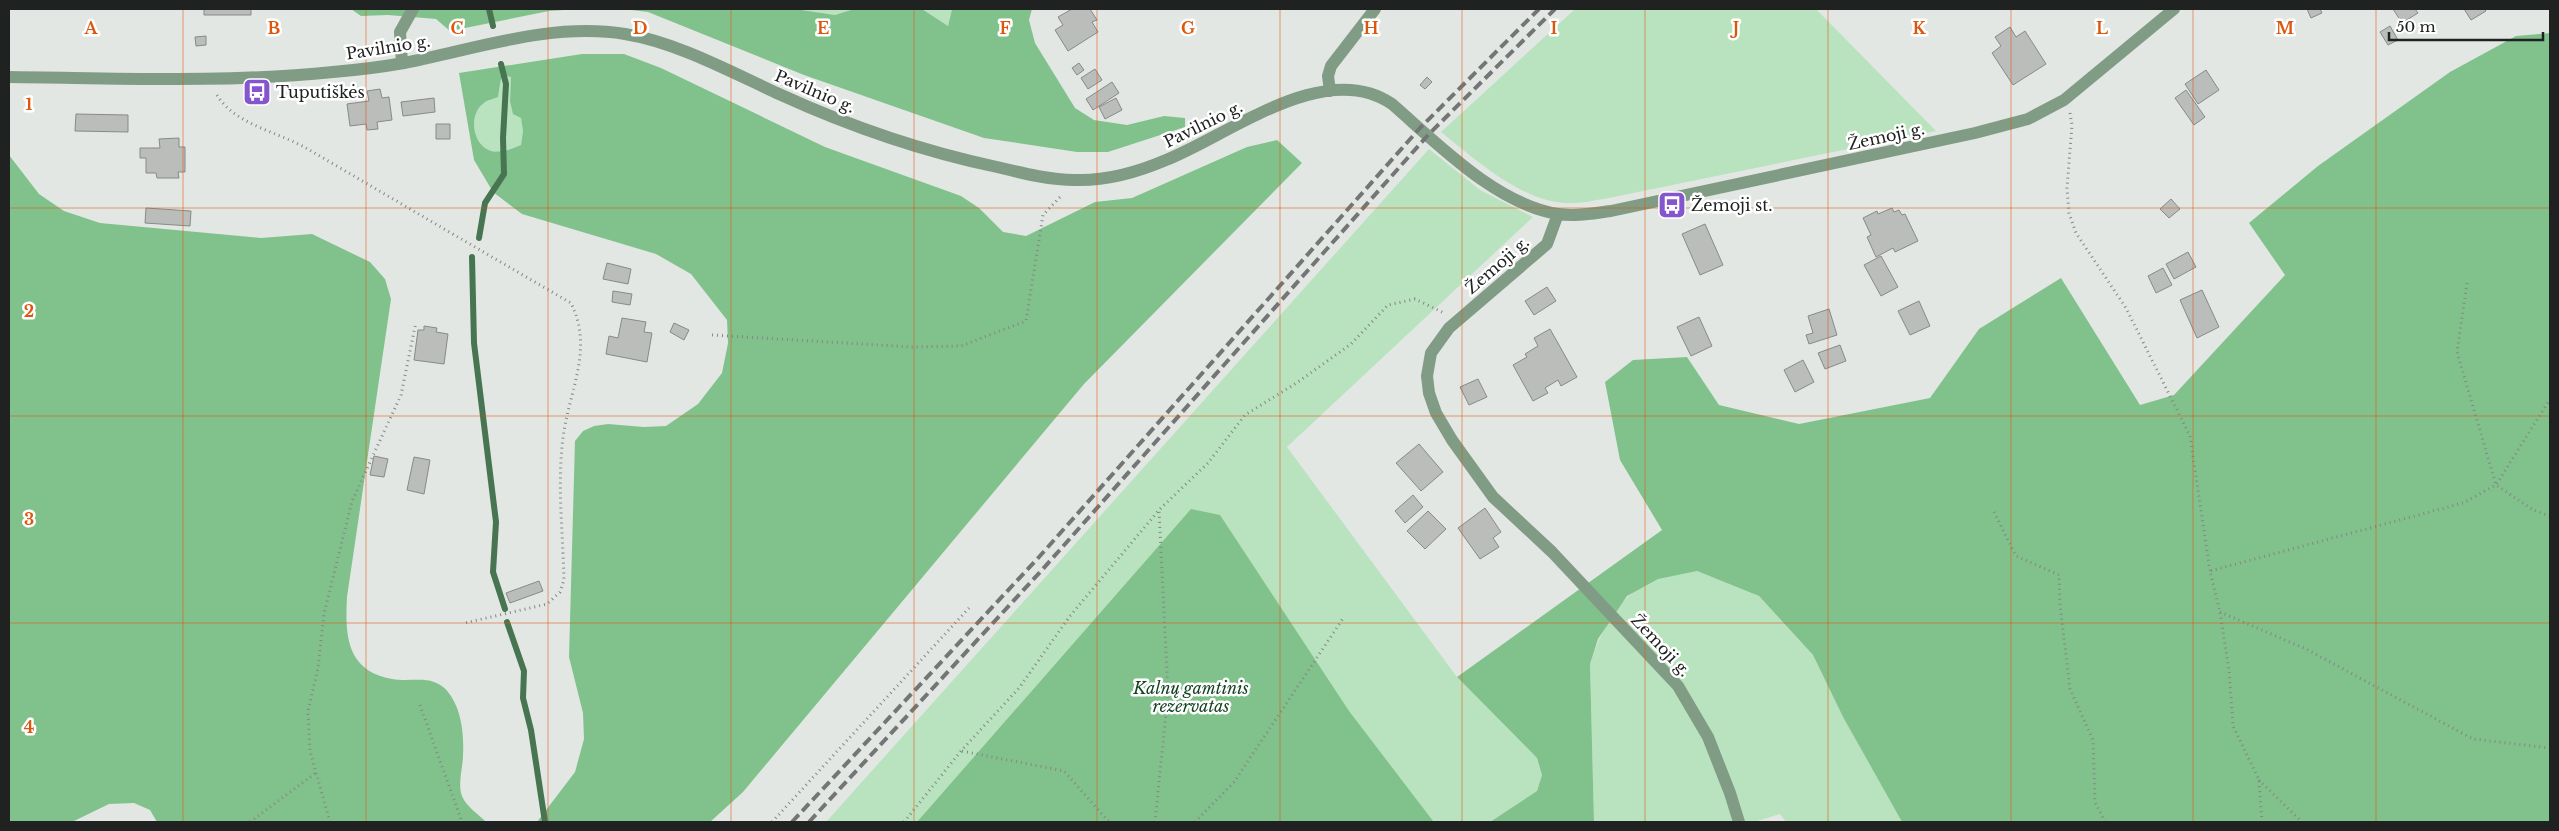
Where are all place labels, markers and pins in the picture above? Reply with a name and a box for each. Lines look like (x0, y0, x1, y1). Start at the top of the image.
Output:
bus stop icon: Tuputiškės (242, 77, 272, 107)
place label: Tuputiškės (276, 82, 365, 102)
bus stop icon: Žemoji st. (1657, 190, 1687, 220)
place label: Žemoji st. (1691, 195, 1773, 215)

